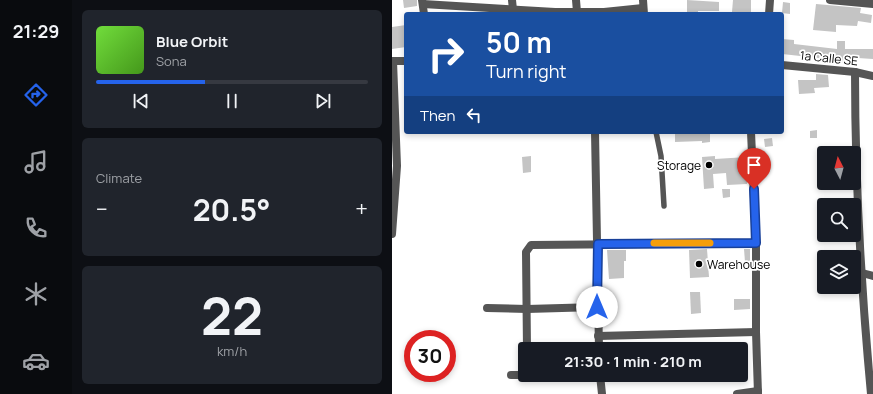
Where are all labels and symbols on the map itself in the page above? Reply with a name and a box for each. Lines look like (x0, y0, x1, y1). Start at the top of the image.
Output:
street label: 1a Calle SE (799, 47, 859, 70)
north arrow (817, 146, 861, 190)
pin (737, 148, 771, 189)
place label: Storage (657, 157, 701, 174)
marker: Storage (704, 160, 714, 170)
place label: Warehouse (707, 256, 770, 273)
marker: Warehouse (694, 259, 704, 269)
position arrow (576, 286, 618, 328)
speed limit sign: 30 (404, 330, 456, 382)

